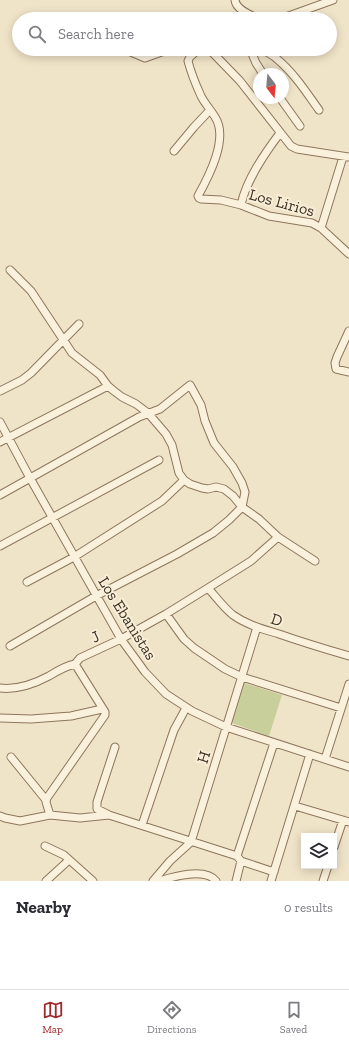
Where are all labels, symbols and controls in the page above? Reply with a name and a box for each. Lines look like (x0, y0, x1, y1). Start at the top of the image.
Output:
search box (12, 12, 337, 56)
icon: search (26, 23, 48, 45)
text: Search here (58, 25, 134, 43)
north arrow (253, 68, 289, 104)
street label: Los Lirios (247, 185, 317, 220)
street label: Los Ebanistas (94, 573, 161, 663)
street label: D (269, 609, 285, 630)
street label: J (88, 626, 103, 647)
street label: H (193, 749, 214, 766)
map controls (301, 833, 337, 869)
button: layers (301, 833, 337, 869)
text: Nearby (16, 897, 71, 917)
text: 0 results (284, 900, 333, 915)
tab: Map (42, 999, 64, 1036)
tab: Directions (147, 999, 197, 1036)
tab: Saved (280, 999, 307, 1036)

